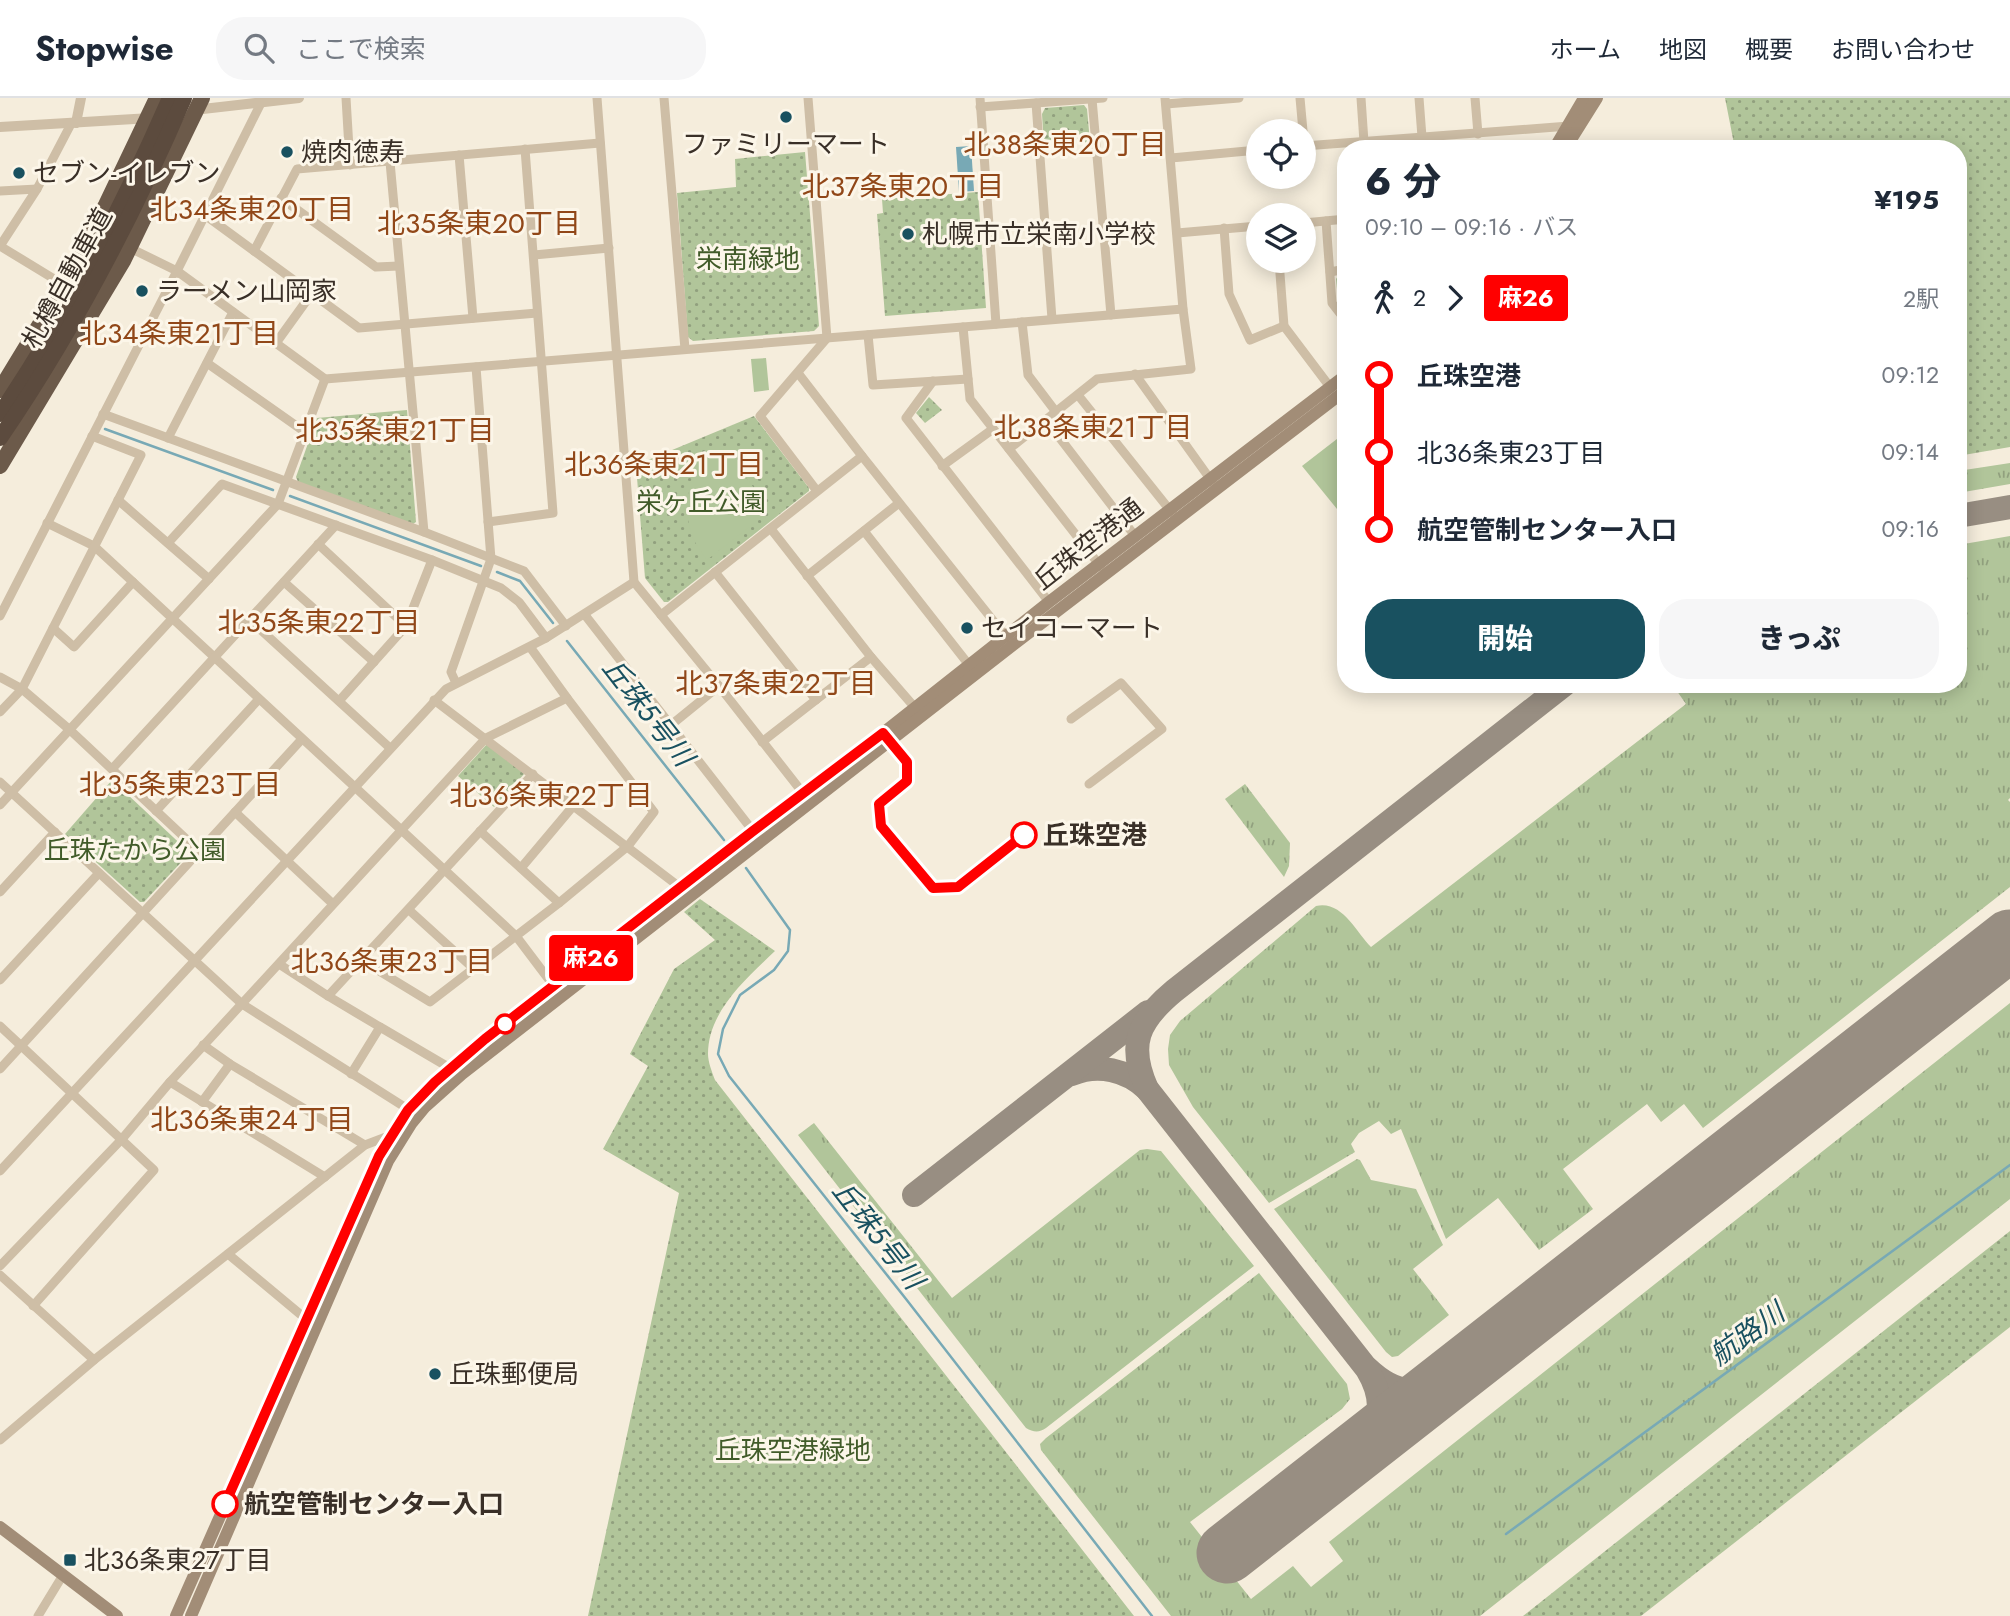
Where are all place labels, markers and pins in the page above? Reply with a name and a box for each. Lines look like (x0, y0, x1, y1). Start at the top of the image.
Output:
marker: ファミリーマート (778, 109, 794, 125)
place label: ファミリーマート (682, 125, 890, 163)
place label: 焼肉徳寿 (301, 133, 405, 171)
marker: 焼肉徳寿 (279, 144, 295, 160)
place label: セブン-イレブン (33, 154, 220, 192)
marker: セブン-イレブン (11, 165, 27, 181)
place label: 札幌市立栄南小学校 (922, 215, 1156, 253)
marker: 札幌市立栄南小学校 (900, 226, 916, 242)
place label: ラーメン山岡家 (156, 272, 337, 310)
marker: ラーメン山岡家 (134, 283, 150, 299)
place label: セイコーマート (981, 609, 1163, 647)
marker: セイコーマート (959, 620, 975, 636)
place label: 丘珠空港 (1043, 816, 1147, 854)
marker: 丘珠空港 (1011, 822, 1037, 848)
unlabelled marker (495, 1014, 515, 1034)
place label: 丘珠郵便局 (449, 1355, 579, 1393)
marker: 丘珠郵便局 (427, 1366, 443, 1382)
place label: 航空管制センター入口 (244, 1485, 504, 1523)
marker: 航空管制センター入口 (212, 1491, 238, 1517)
place label: 北36条東27丁目 (84, 1541, 272, 1579)
marker: 北36条東27丁目 (62, 1552, 78, 1568)

